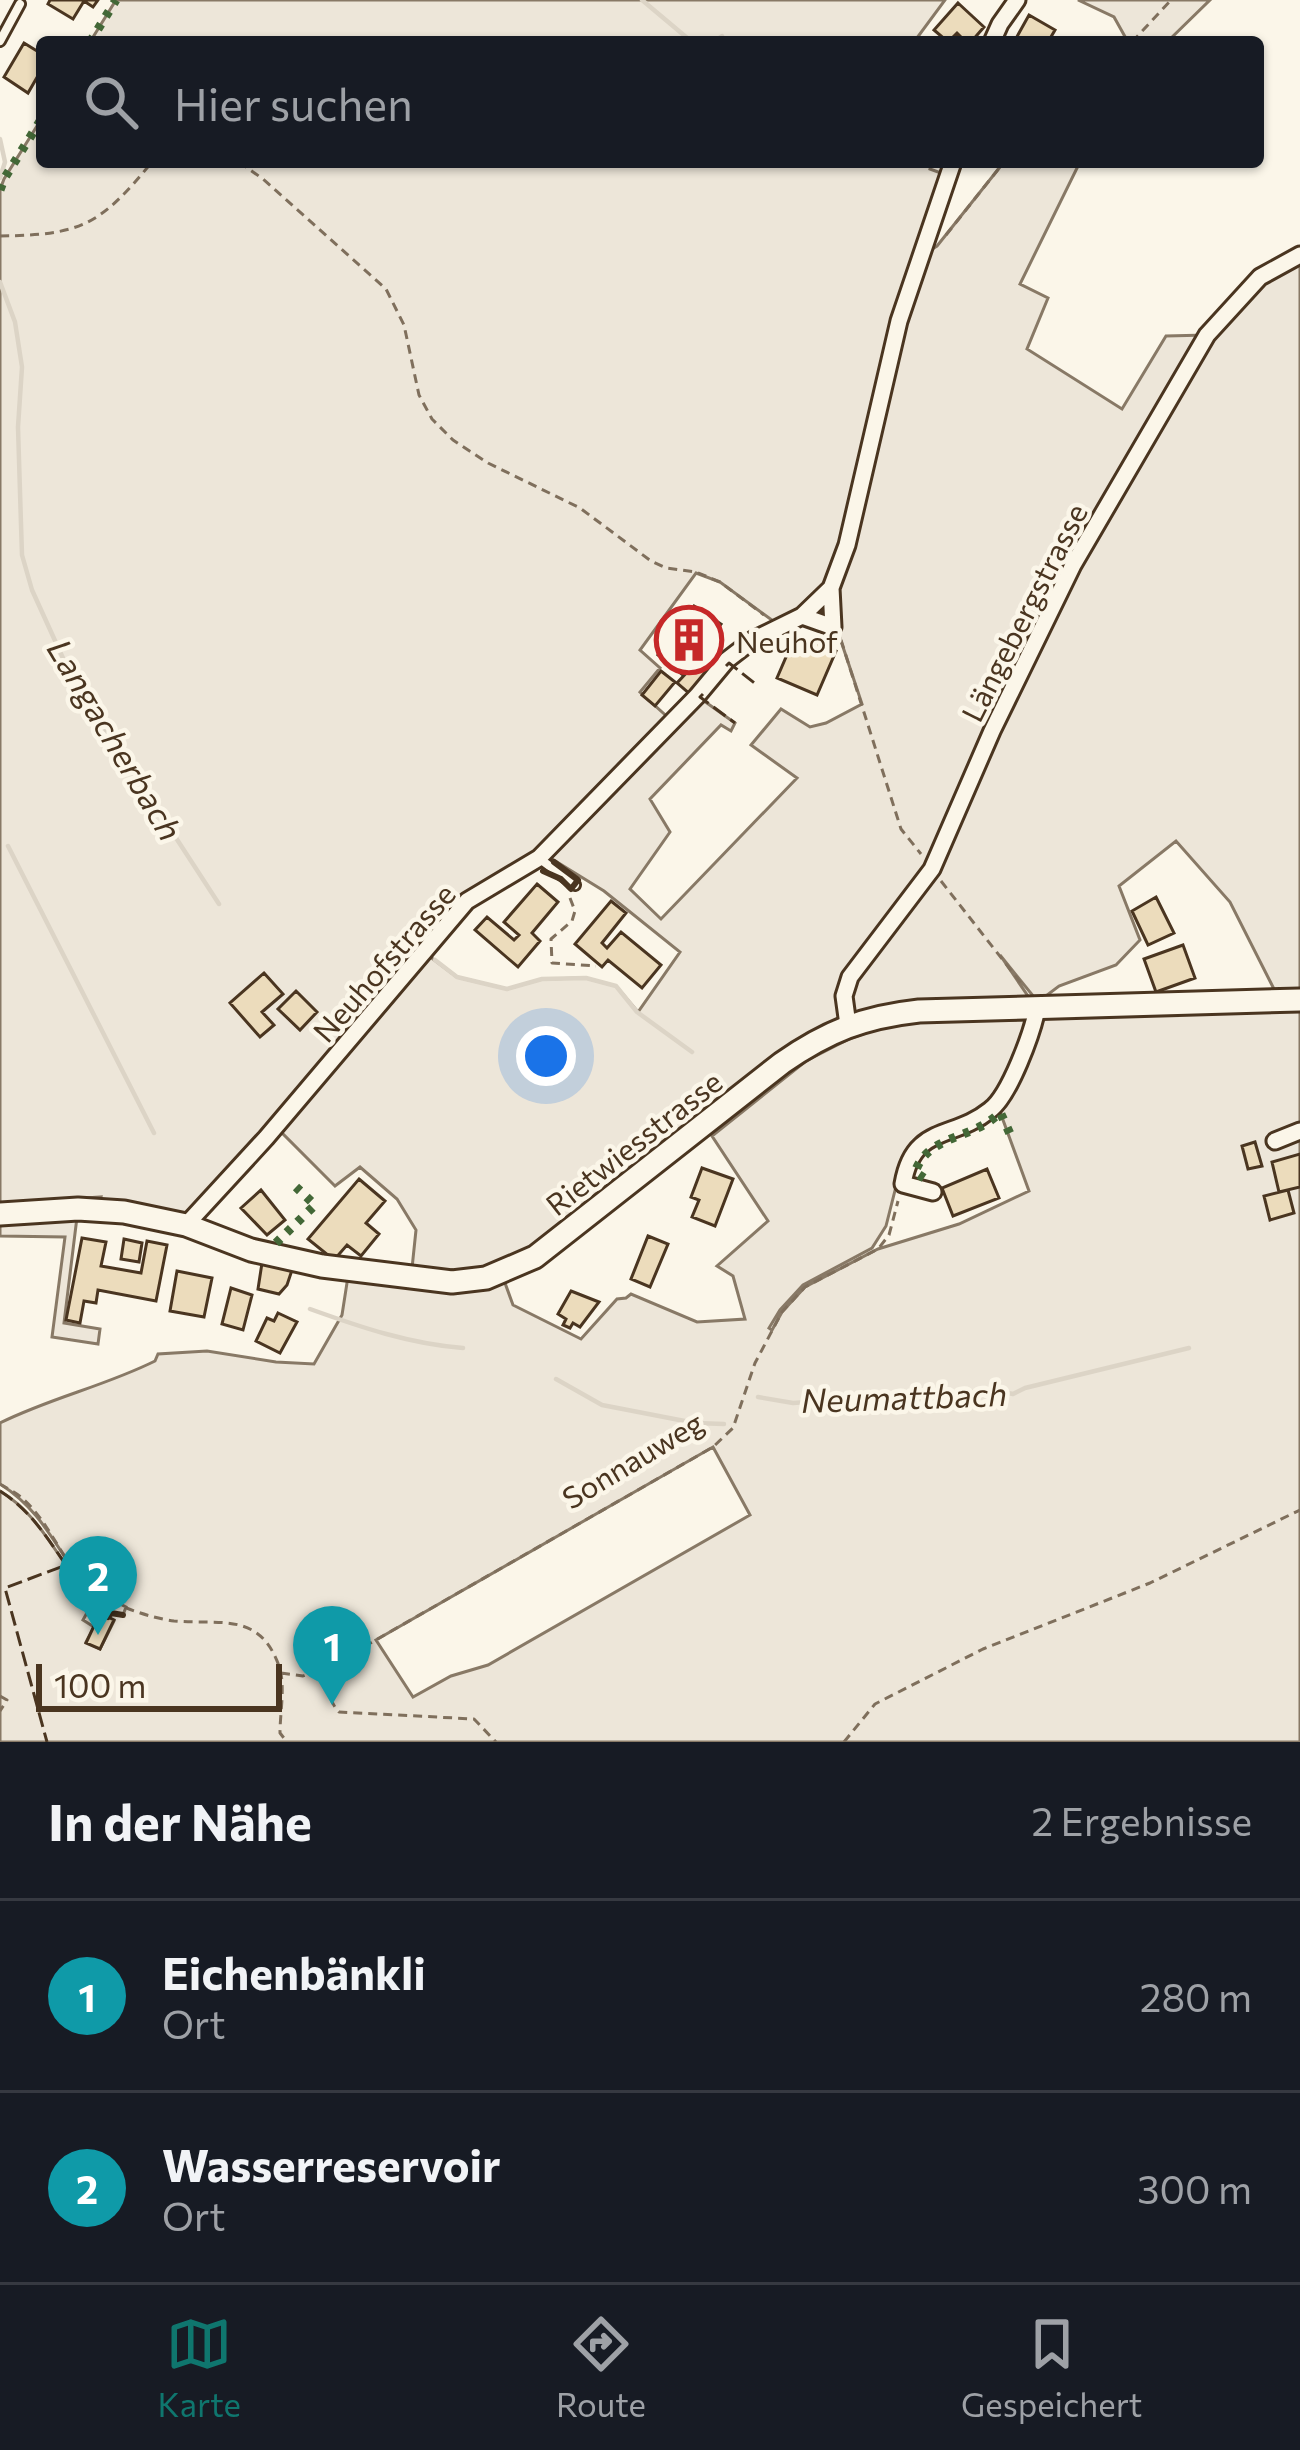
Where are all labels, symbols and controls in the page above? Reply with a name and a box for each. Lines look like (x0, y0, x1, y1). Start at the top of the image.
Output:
search box (36, 36, 1264, 168)
icon: search (78, 69, 144, 135)
text: Hier suchen (174, 75, 413, 130)
street label: Längebergstrasse (952, 497, 1094, 727)
building icon: Neuhof (654, 605, 724, 675)
place label: Neuhof (736, 622, 838, 659)
water label: Langacherbach (40, 631, 192, 847)
street label: Neuhofstrasse (304, 875, 462, 1049)
your location (516, 1026, 576, 1086)
street label: Rietwiesstrasse (538, 1062, 728, 1222)
water label: Neumattbach (800, 1372, 1008, 1420)
street label: Sonnauweg (555, 1402, 709, 1516)
pin: 2 (59, 1536, 137, 1635)
pin: 1 (293, 1606, 371, 1705)
scale bar (36, 1658, 282, 1711)
text: 100 m (54, 1664, 146, 1705)
text: In der Nähe (48, 1789, 312, 1852)
text: 2 Ergebnisse (1031, 1796, 1252, 1844)
text: Eichenbänkli (162, 1944, 426, 1999)
text: 1 (78, 1972, 96, 2020)
text: 280 m (1140, 1972, 1252, 2020)
text: Ort (162, 1999, 225, 2047)
text: Wasserreservoir (162, 2136, 501, 2191)
text: 2 (76, 2164, 98, 2212)
text: 300 m (1137, 2164, 1252, 2212)
text: Ort (162, 2191, 225, 2239)
tab: Karte (158, 2311, 241, 2424)
tab: Route (556, 2311, 646, 2424)
tab: Gespeichert (961, 2311, 1142, 2424)

